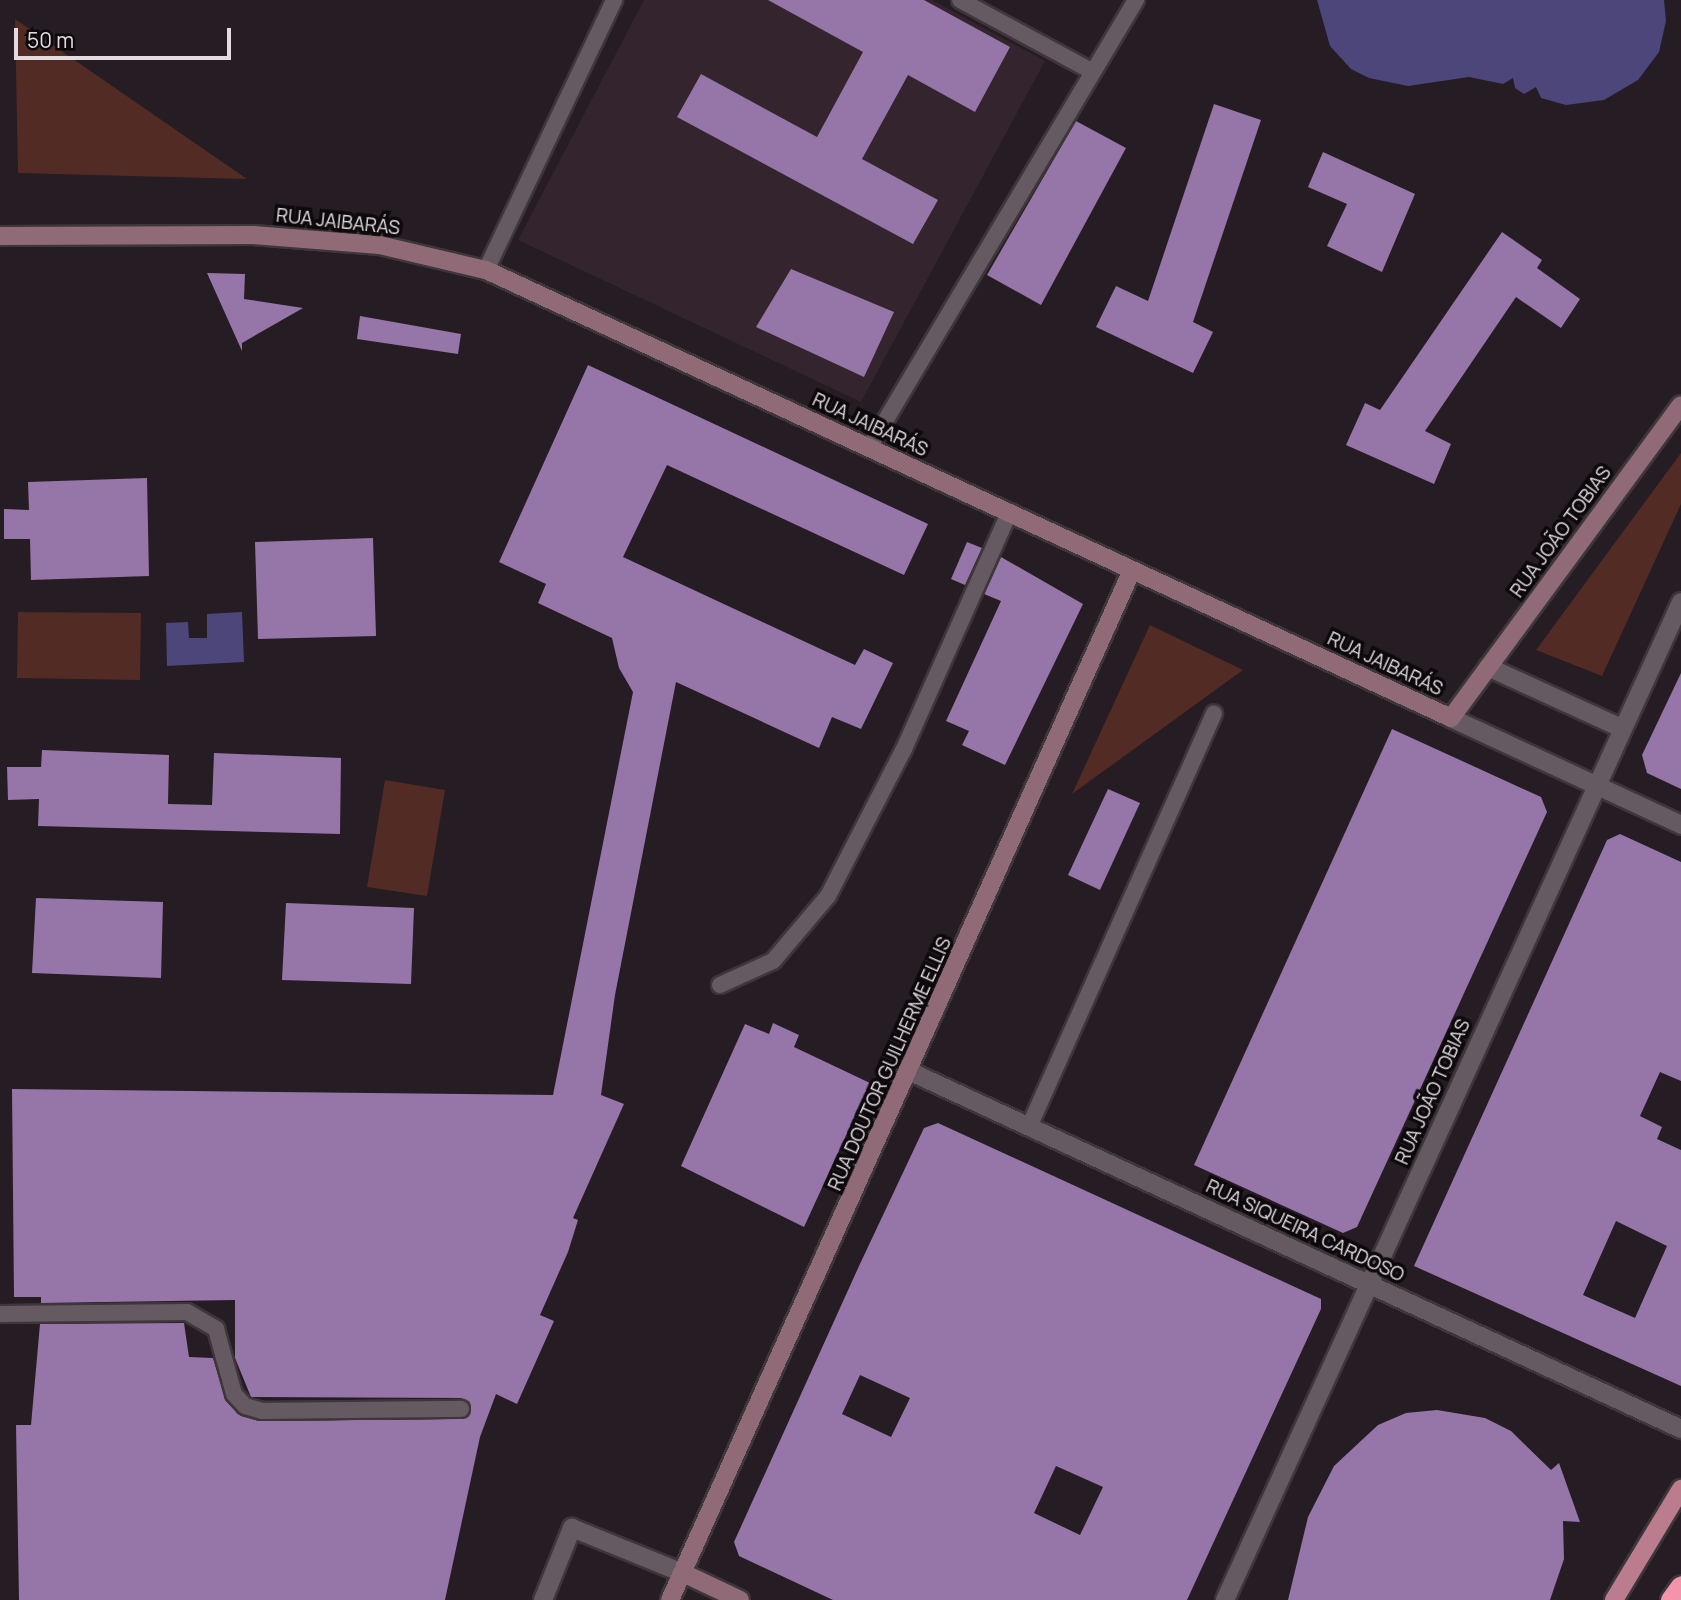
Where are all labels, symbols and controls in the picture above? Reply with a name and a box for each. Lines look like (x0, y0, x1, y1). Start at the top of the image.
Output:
scale bar (18, 14, 234, 58)
text: 50 m (27, 26, 74, 54)
street label: RUA JAIBARÁS (275, 204, 401, 240)
street label: RUA JAIBARÁS (809, 388, 931, 462)
street label: RUA JOÃO TOBIAS (1506, 462, 1616, 602)
street label: RUA JAIBARÁS (1324, 627, 1446, 701)
street label: RUA DOUTOR GUILHERME ELLIS (824, 934, 956, 1194)
street label: RUA JOÃO TOBIAS (1391, 1016, 1475, 1168)
street label: RUA SIQUEIRA CARDOSO (1202, 1175, 1408, 1287)

